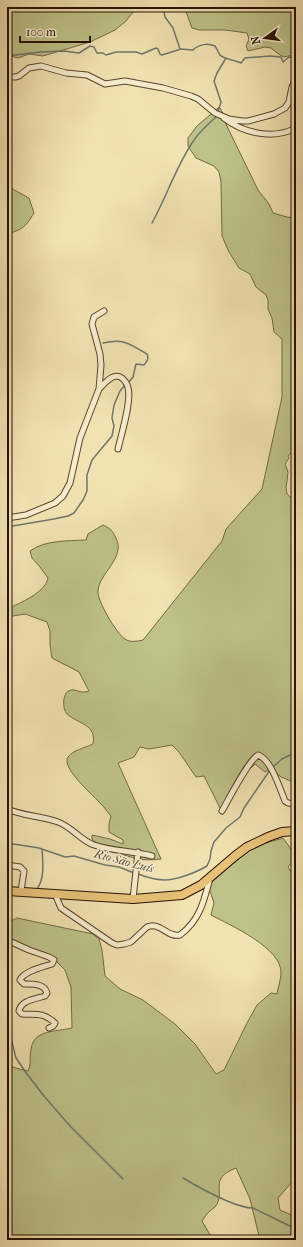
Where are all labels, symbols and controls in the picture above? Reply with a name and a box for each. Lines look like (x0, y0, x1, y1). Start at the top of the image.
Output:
scale bar (20, 18, 90, 44)
north arrow (245, 18, 285, 58)
text: 100 m (26, 25, 56, 39)
text: N (248, 34, 263, 46)
water label: Rio São Luís (92, 846, 156, 876)

